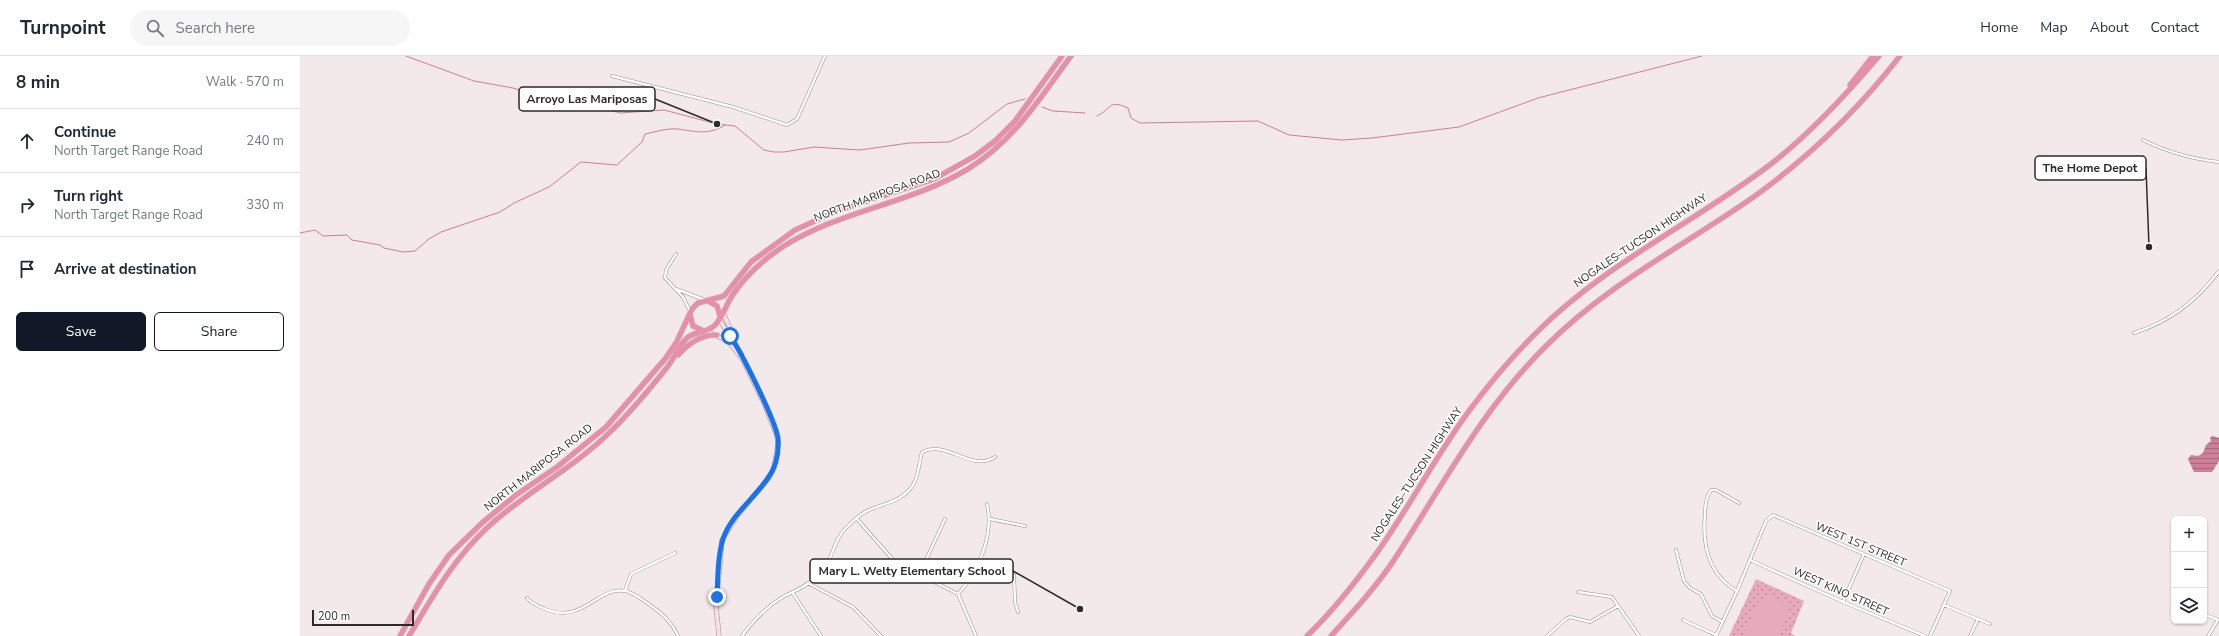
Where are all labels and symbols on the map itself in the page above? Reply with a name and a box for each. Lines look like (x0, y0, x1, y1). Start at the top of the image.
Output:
callout: Arroyo Las Mariposas (519, 87, 655, 111)
text: Arroyo Las Mariposas (527, 91, 648, 107)
callout: The Home Depot (2035, 156, 2146, 180)
text: The Home Depot (2043, 160, 2138, 176)
street label: NORTH MARIPOSA ROAD (812, 166, 943, 225)
street label: NOGALES–TUCSON HIGHWAY (1571, 190, 1710, 291)
route start (721, 327, 739, 345)
street label: NOGALES–TUCSON HIGHWAY (1367, 404, 1466, 544)
street label: NORTH MARIPOSA ROAD (481, 420, 596, 515)
street label: WEST 1ST STREET (1813, 519, 1909, 570)
callout: Mary L. Welty Elementary School (810, 559, 1013, 583)
text: Mary L. Welty Elementary School (819, 563, 1006, 579)
street label: WEST KINO STREET (1790, 564, 1891, 619)
route end (708, 588, 726, 606)
scale bar (312, 608, 414, 627)

